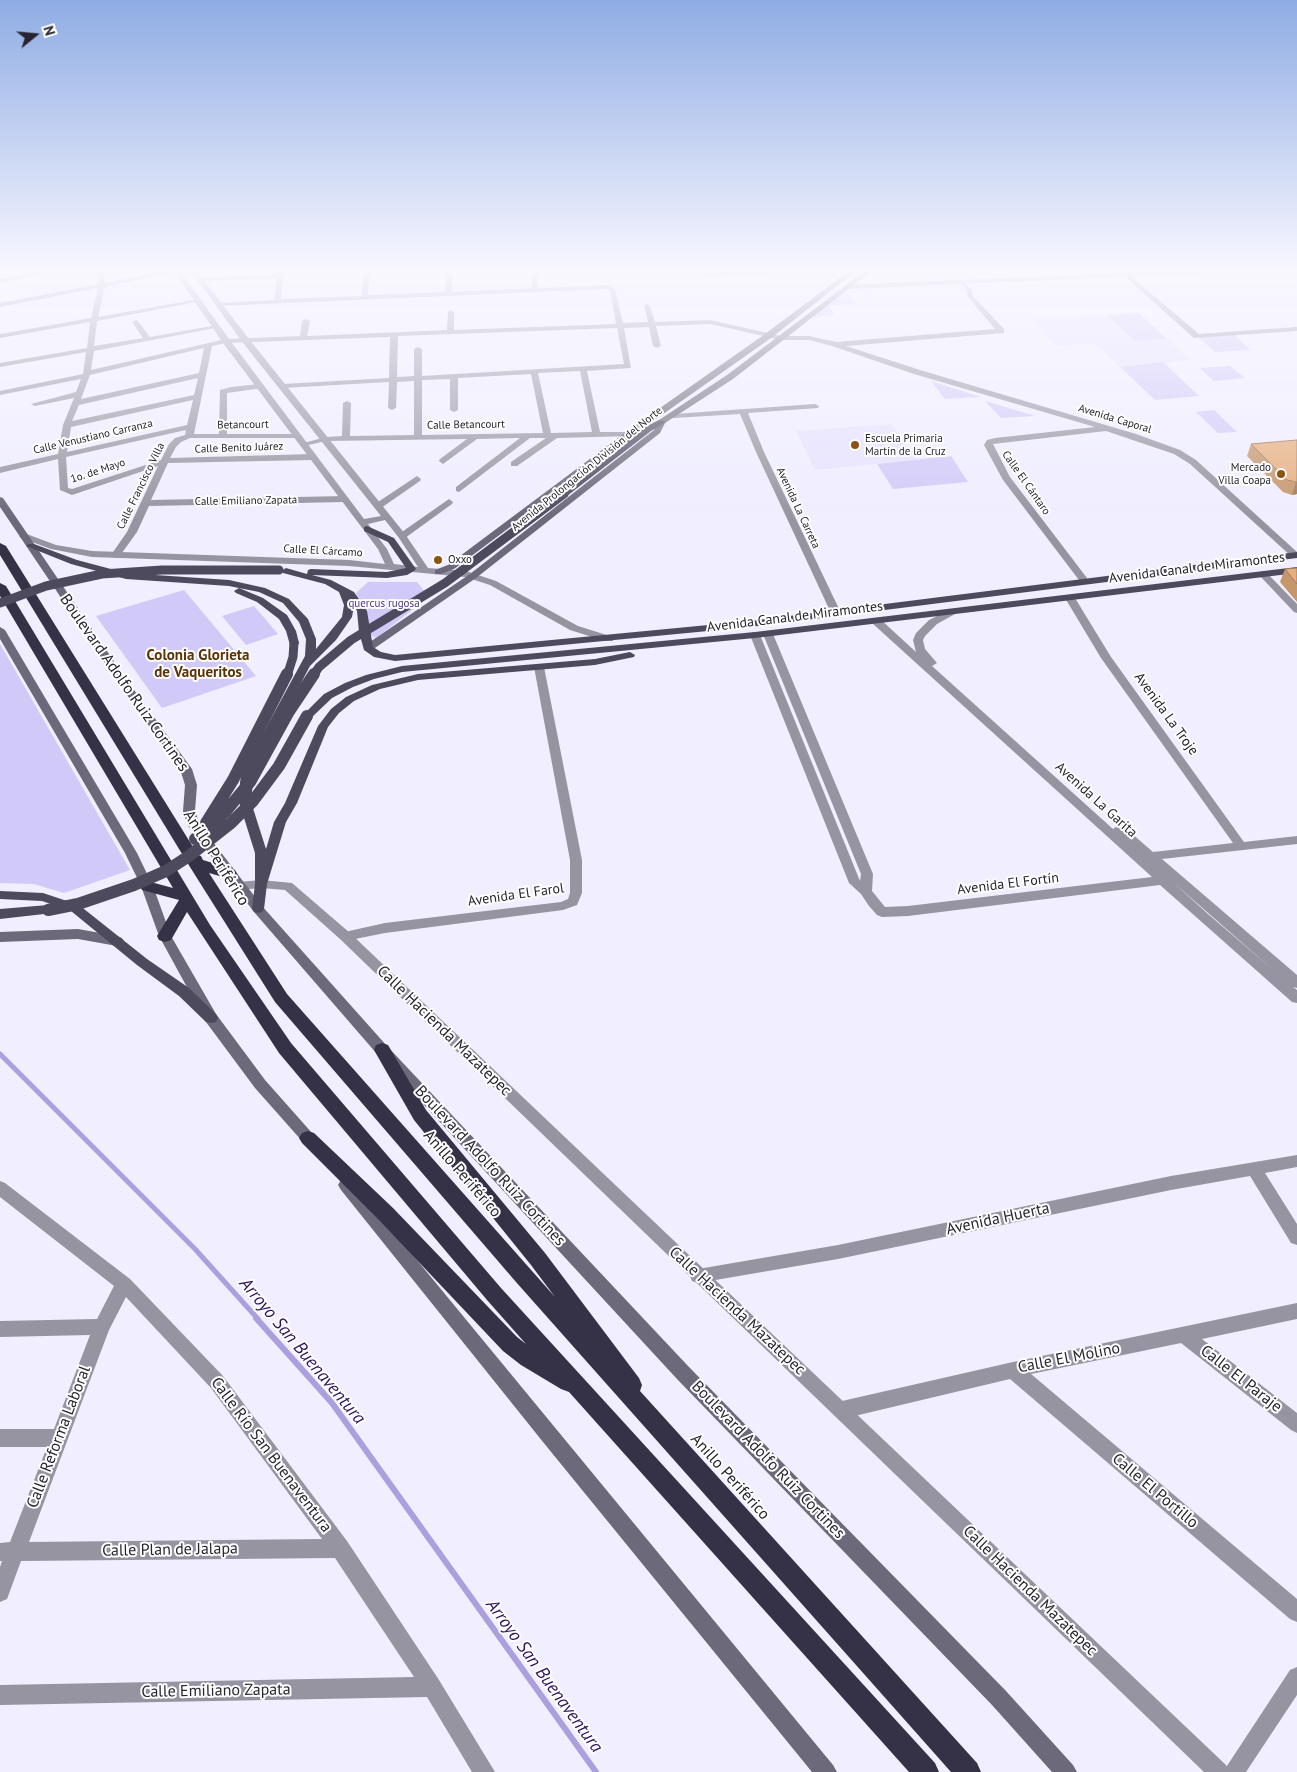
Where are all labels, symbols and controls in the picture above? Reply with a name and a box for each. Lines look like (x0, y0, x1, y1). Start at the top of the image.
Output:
north arrow (10, 10, 60, 60)
text: N (39, 24, 59, 38)
street label: Avenida Caporal (1077, 402, 1153, 436)
street label: Avenida Prolongación División del Norte (509, 404, 665, 534)
street label: Calle Venustiano Carranza (32, 417, 154, 457)
street label: Betancourt (217, 418, 269, 432)
street label: Calle Betancourt (427, 418, 505, 432)
place label: Escuela Primaria Martín de la Cruz (865, 432, 946, 458)
marker: Escuela Primaria Martín de la Cruz (849, 439, 861, 451)
street label: Calle Benito Juárez (194, 440, 284, 456)
street label: Calle Francisco Villa (114, 441, 168, 531)
street label: Calle El Cántaro (999, 448, 1053, 518)
street label: 1o. de Mayo (69, 456, 127, 486)
place label: Mercado Villa Coapa (1218, 461, 1271, 487)
street label: Avenida La Carreta (773, 465, 823, 551)
marker: Mercado Villa Coapa (1275, 468, 1287, 480)
street label: Calle Emiliano Zapata (195, 494, 297, 508)
street label: Calle El Cárcamo (283, 542, 363, 560)
street label: Avenida Canal de Miramontes (1108, 549, 1286, 587)
place label: Oxxo (448, 553, 472, 567)
marker: Oxxo (432, 554, 444, 566)
street label: Boulevard Adolfo Ruiz Cortines (55, 591, 193, 775)
park label: quercus rugosa (348, 597, 420, 611)
street label: Avenida Canal de Miramontes (706, 598, 884, 636)
district label: Colonia Glorieta de Vaqueritos (146, 647, 250, 682)
street label: Avenida La Troje (1130, 669, 1202, 759)
street label: Avenida La Garita (1052, 759, 1140, 841)
street label: Anillo Periférico (179, 807, 253, 909)
street label: Avenida El Fortín (956, 869, 1060, 899)
street label: Avenida El Farol (467, 880, 565, 910)
street label: Calle Hacienda Mazatepec (373, 962, 515, 1100)
street label: Boulevard Adolfo Ruiz Cortines (411, 1082, 569, 1250)
street label: Anillo Periférico (419, 1127, 505, 1221)
street label: Avenida Huerta (945, 1199, 1051, 1239)
street label: Calle Hacienda Mazatepec (665, 1243, 809, 1379)
water label: Arroyo San Buenaventura (234, 1273, 370, 1429)
street label: Calle El Molino (1016, 1339, 1122, 1377)
street label: Calle El Paraje (1196, 1341, 1286, 1417)
street label: Calle Reforma Laboral (23, 1363, 95, 1511)
street label: Calle Río San Buenaventura (206, 1374, 336, 1536)
street label: Boulevard Adolfo Ruiz Cortines (687, 1377, 849, 1543)
street label: Anillo Periférico (686, 1430, 774, 1524)
street label: Calle El Portillo (1108, 1449, 1202, 1533)
street label: Calle Hacienda Mazatepec (959, 1522, 1101, 1660)
street label: Calle Plan de Jalapa (102, 1539, 238, 1561)
water label: Arroyo San Buenaventura (481, 1595, 607, 1757)
street label: Calle Emiliano Zapata (141, 1680, 291, 1702)

